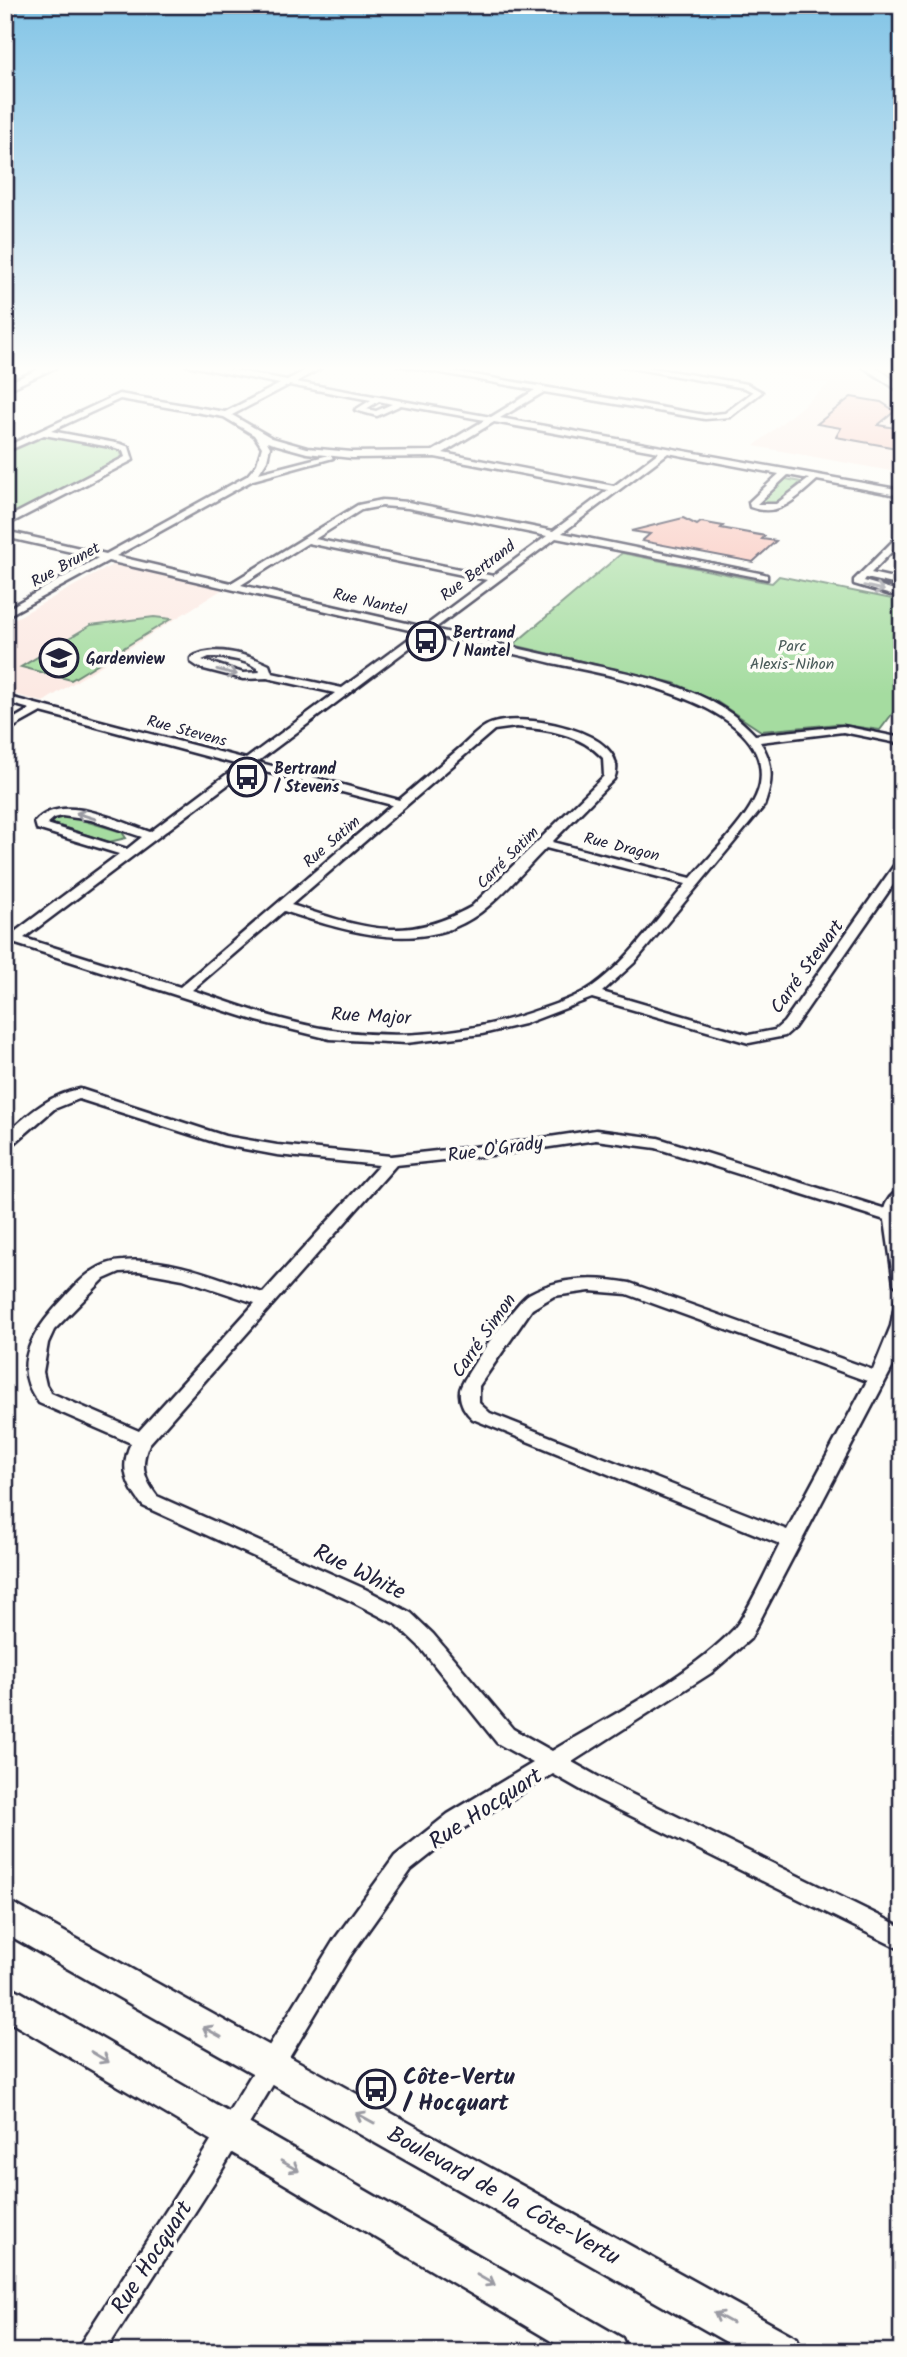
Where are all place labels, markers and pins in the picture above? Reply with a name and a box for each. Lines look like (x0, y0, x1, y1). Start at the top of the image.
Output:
bus stop icon: Bertrand / Nantel (405, 620, 447, 662)
place label: Bertrand / Nantel (452, 621, 516, 664)
school or university icon: Gardenview (38, 637, 80, 679)
place label: Gardenview (86, 647, 166, 672)
bus stop icon: Bertrand / Stevens (226, 756, 268, 798)
place label: Bertrand / Stevens (273, 757, 340, 800)
place label: Côte-Vertu / Hocquart (402, 2060, 516, 2122)
bus stop icon: Côte-Vertu / Hocquart (355, 2068, 397, 2110)

